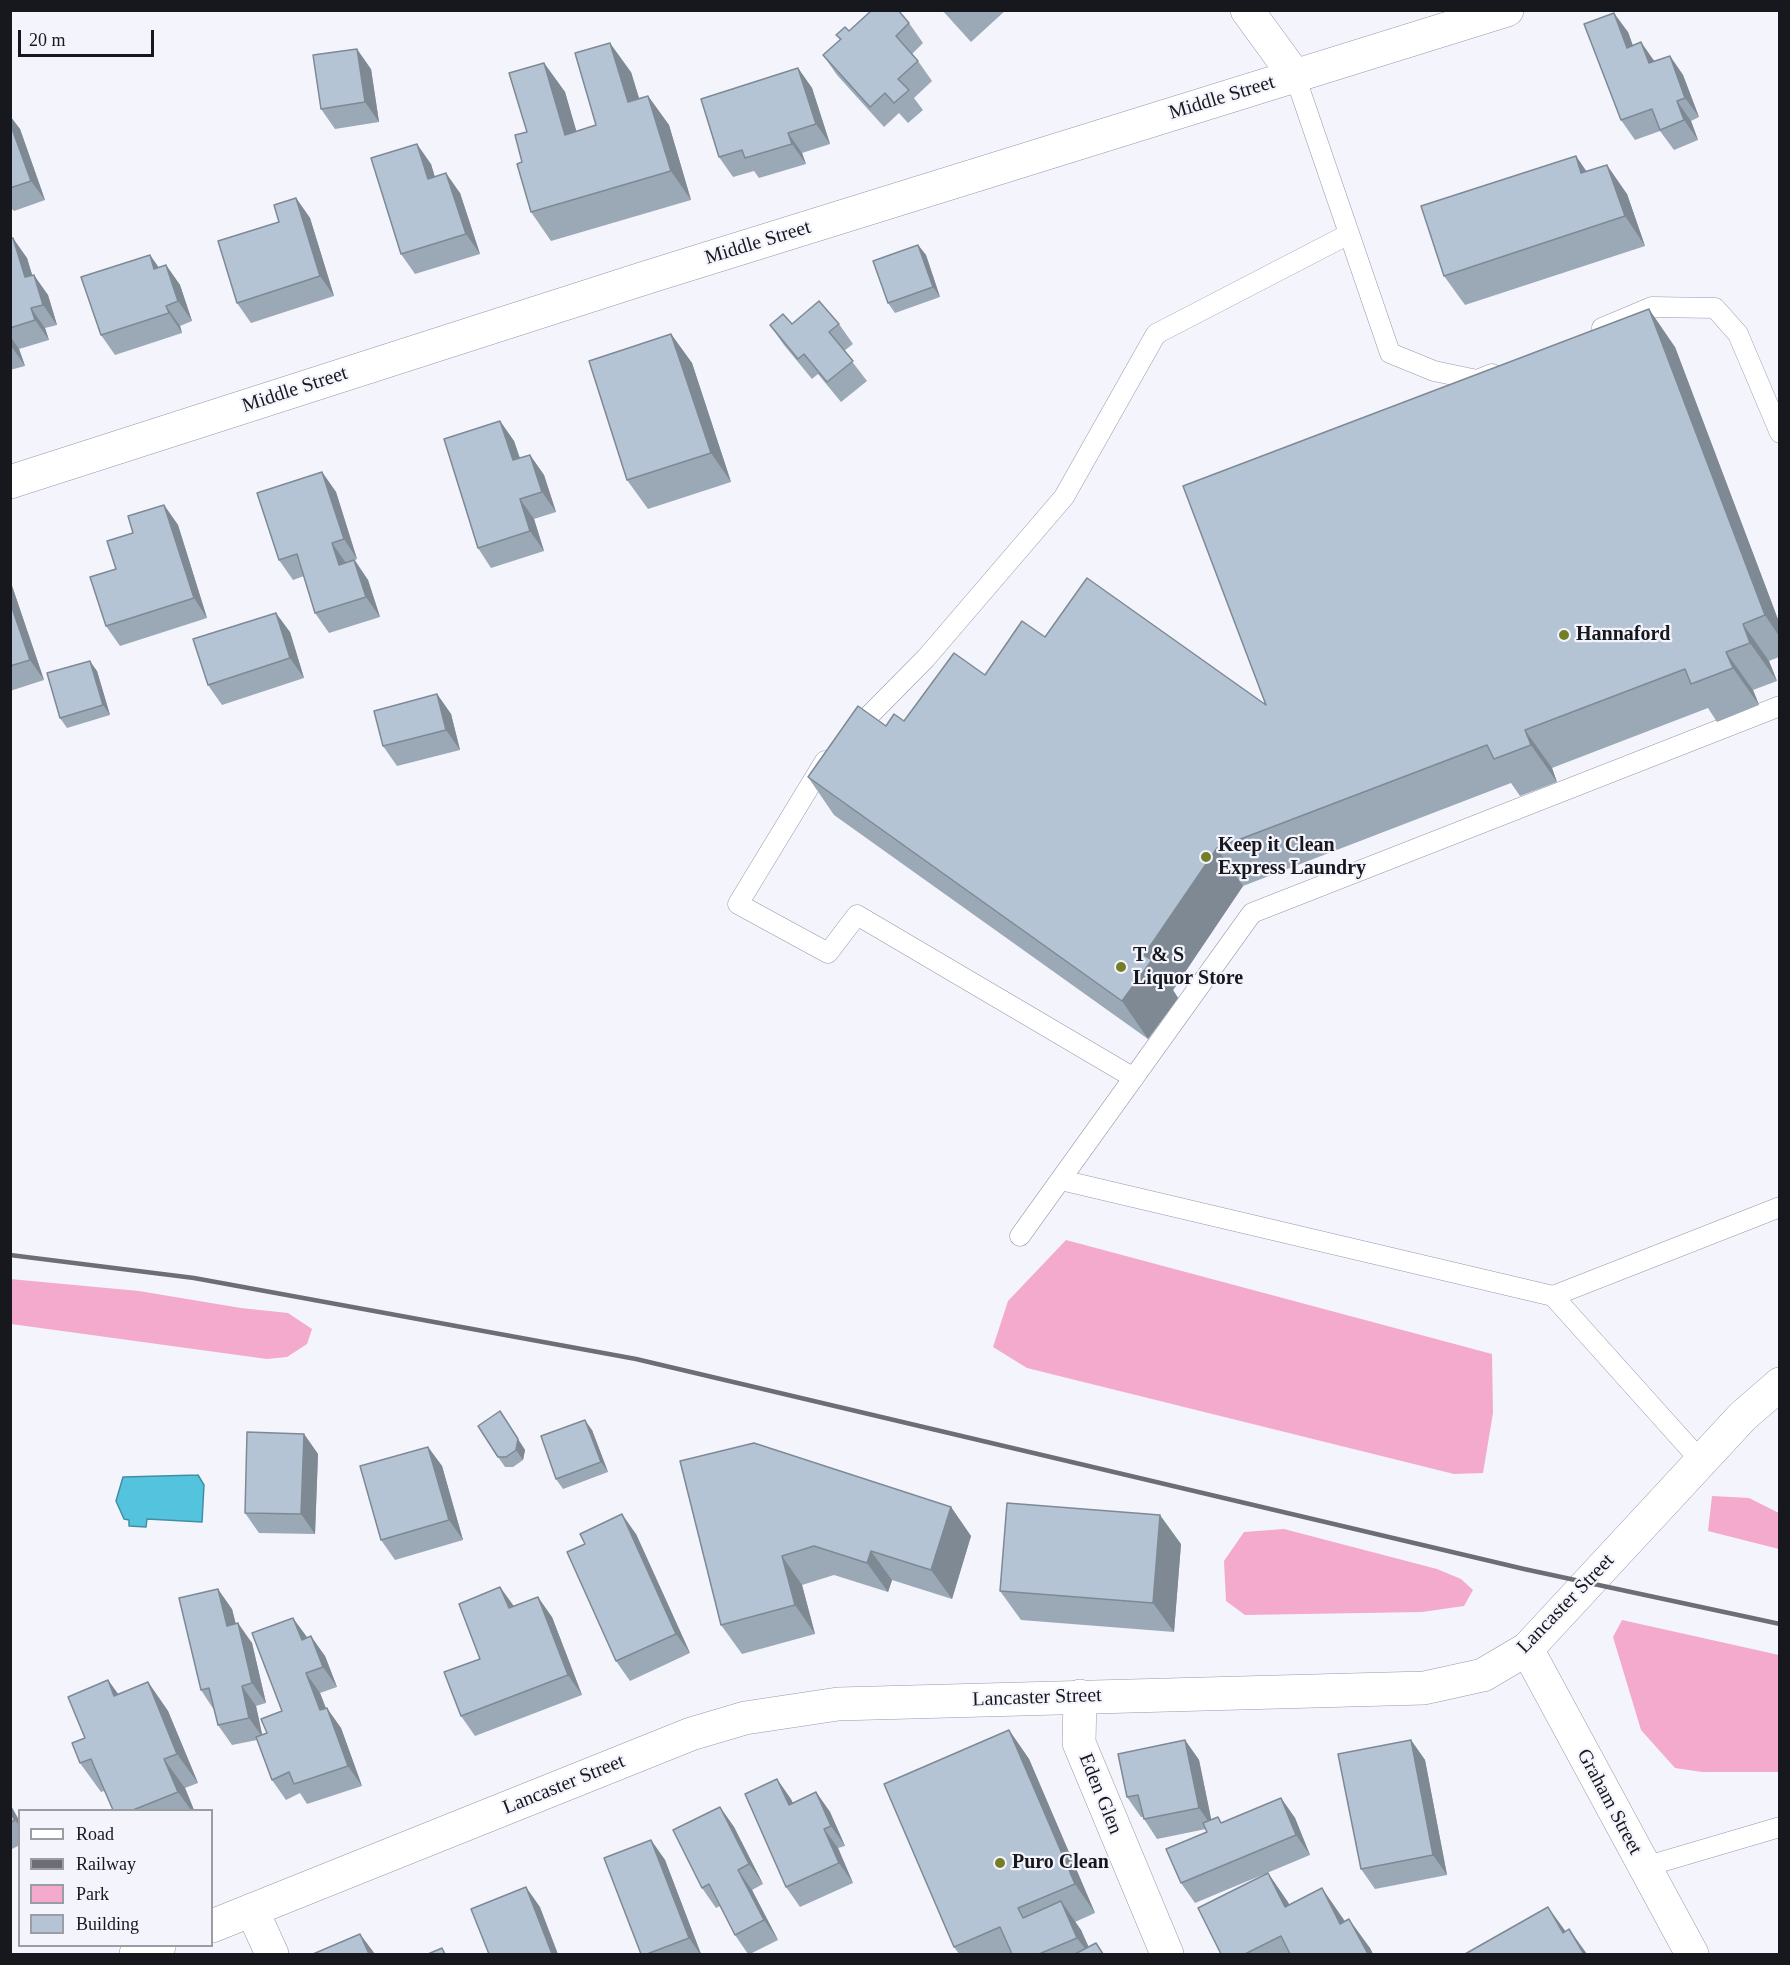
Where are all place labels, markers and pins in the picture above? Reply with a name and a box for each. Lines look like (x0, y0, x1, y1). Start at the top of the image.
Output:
place label: Hannaford (1576, 623, 1670, 647)
marker: Hannaford (1557, 628, 1571, 642)
place label: Keep it Clean Express Laundry (1218, 834, 1366, 881)
marker: Keep it Clean Express Laundry (1199, 850, 1213, 864)
place label: T & S Liquor Store (1133, 944, 1243, 991)
marker: T & S Liquor Store (1114, 960, 1128, 974)
place label: Puro Clean (1012, 1851, 1109, 1875)
marker: Puro Clean (993, 1856, 1007, 1870)

